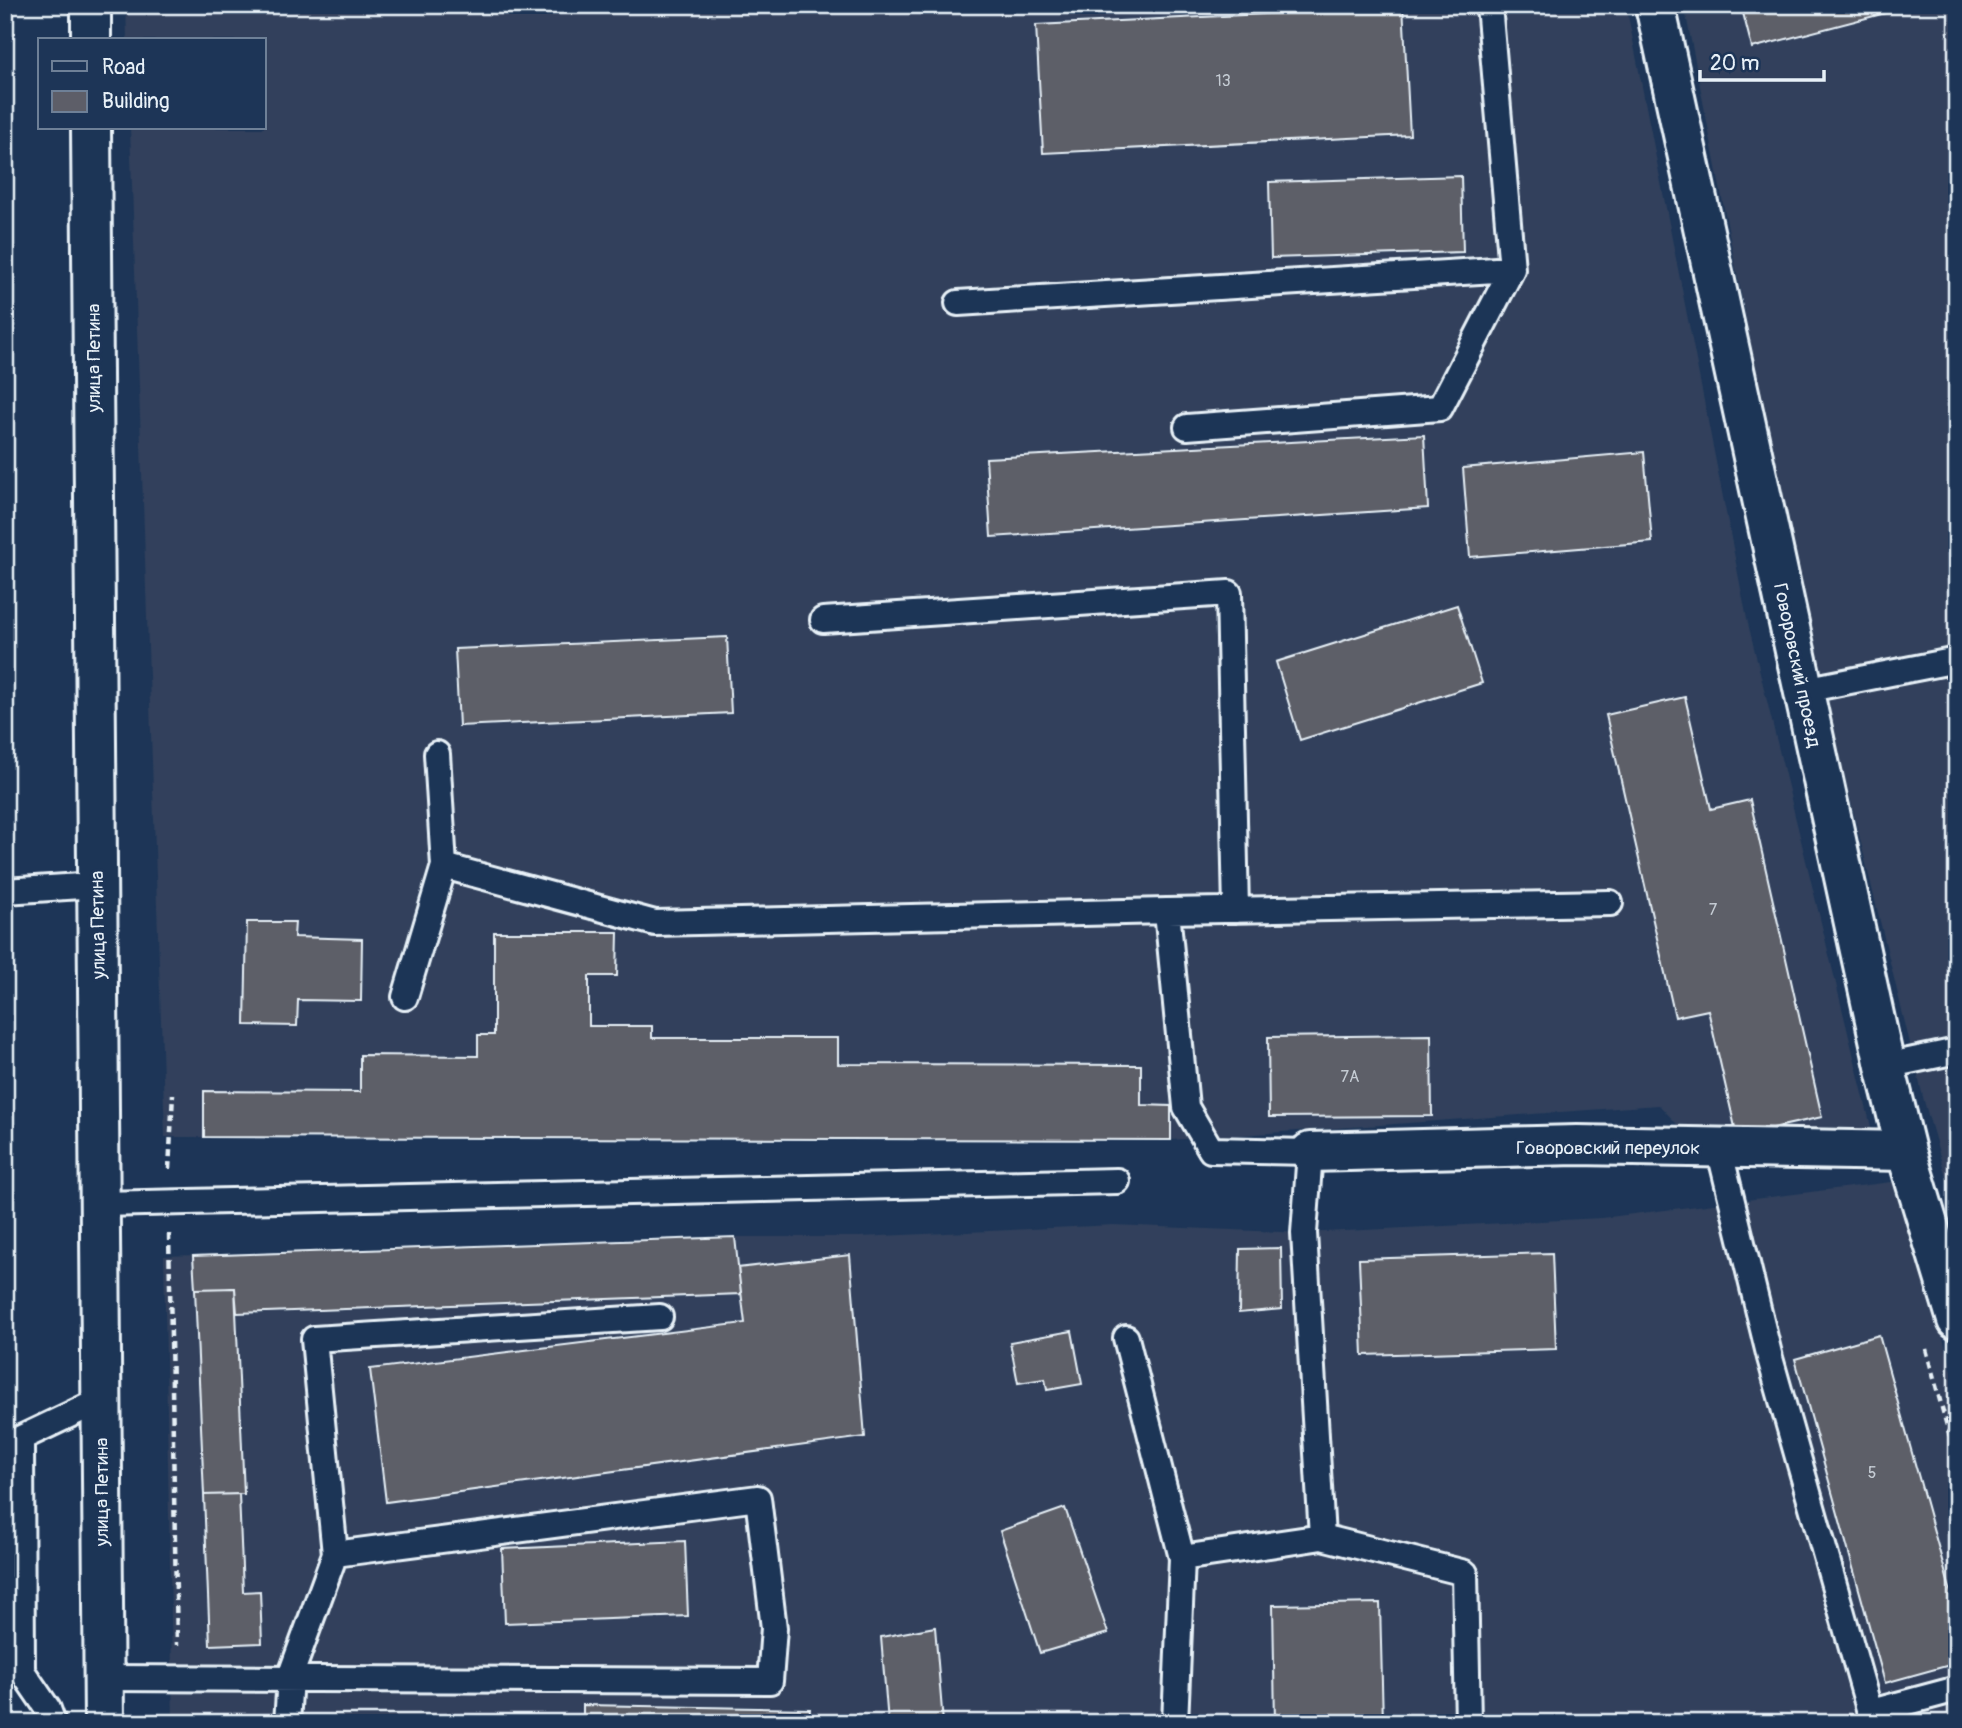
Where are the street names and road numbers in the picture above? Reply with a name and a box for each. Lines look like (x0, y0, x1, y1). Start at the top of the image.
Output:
street label: улица Петина (82, 304, 106, 413)
street label: Говоровский проезд (1768, 581, 1826, 750)
street label: улица Петина (85, 870, 111, 980)
street label: Говоровский переулок (1516, 1136, 1700, 1160)
street label: улица Петина (90, 1438, 114, 1547)

